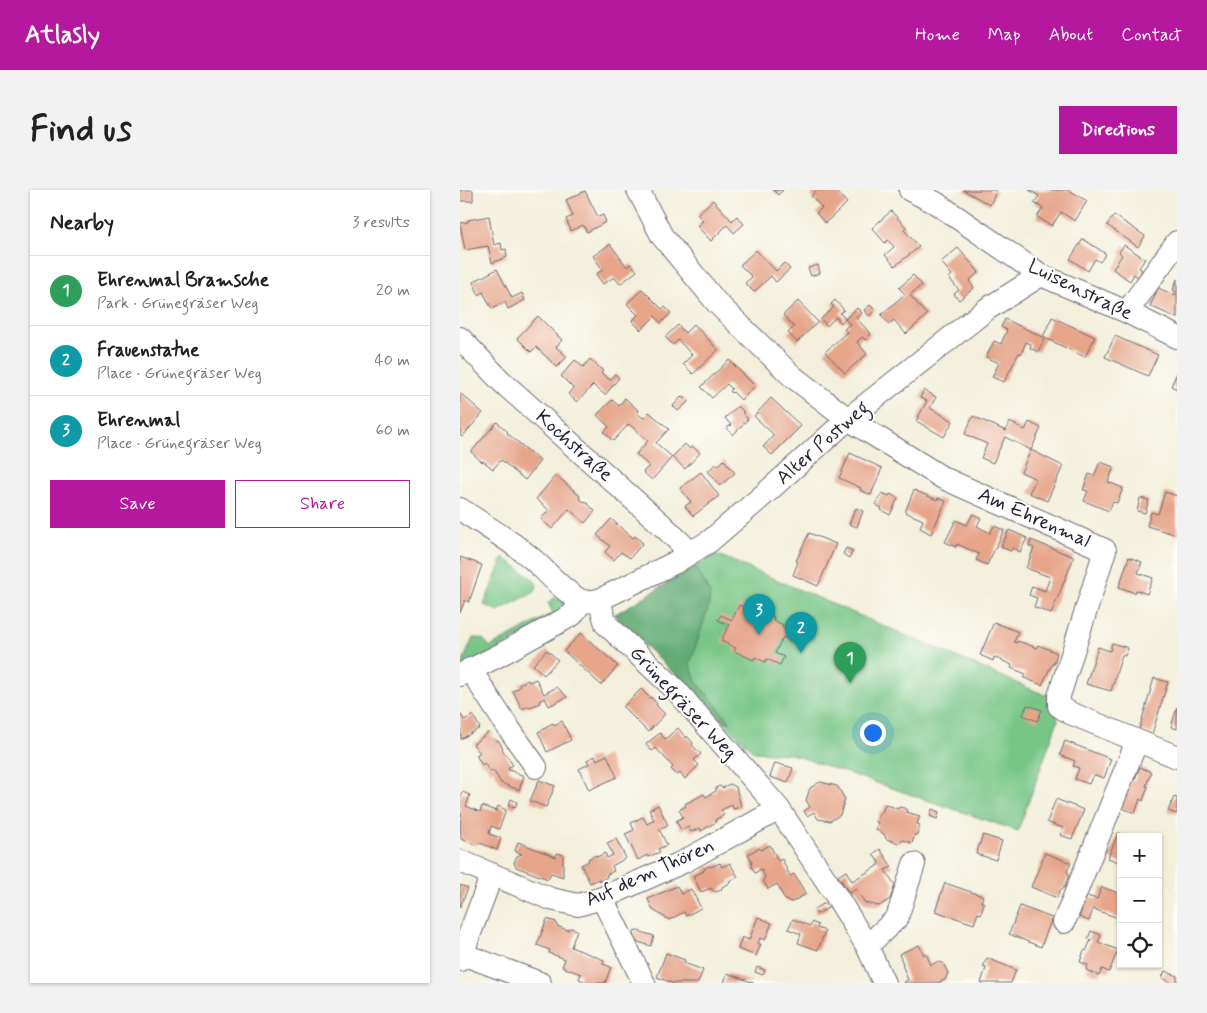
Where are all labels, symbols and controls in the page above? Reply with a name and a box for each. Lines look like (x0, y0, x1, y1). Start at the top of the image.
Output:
text: Atlasly (25, 20, 100, 51)
text: Home (915, 23, 960, 47)
text: Map (988, 23, 1021, 47)
text: About (1049, 23, 1093, 47)
text: Contact (1121, 23, 1182, 47)
button: Directions (1059, 106, 1177, 154)
text: Find us (30, 107, 132, 153)
text: Nearby (50, 209, 114, 237)
text: 3 results (352, 212, 410, 233)
street label: Luisenstraße (1023, 253, 1137, 327)
text: Ehrenmal Bramsche (97, 268, 269, 293)
text: 1 (62, 280, 70, 301)
text: 20 m (376, 280, 410, 301)
text: Park · Grünegräser Weg (97, 293, 258, 314)
text: Frauenstatue (97, 338, 199, 363)
text: 2 (62, 350, 70, 371)
text: 40 m (374, 350, 410, 371)
text: Place · Grünegräser Weg (97, 363, 262, 384)
street label: Alter Postweg (770, 395, 877, 493)
street label: Kochstraße (529, 404, 619, 488)
text: Ehrenmal (97, 408, 180, 433)
text: 3 (62, 420, 70, 441)
text: 60 m (376, 420, 410, 441)
text: Place · Grünegräser Weg (97, 433, 262, 454)
button: Save (50, 480, 225, 528)
button: Share (235, 480, 410, 528)
street label: Am Ehrenmal (974, 481, 1094, 555)
pin: 3 (743, 594, 775, 635)
pin: 2 (785, 612, 817, 653)
street label: Grünegräser Weg (622, 640, 743, 767)
pin: 1 (834, 642, 866, 683)
your location (860, 720, 886, 746)
street label: Auf dem Thören (581, 832, 719, 914)
map controls (1117, 833, 1162, 968)
button: + (1117, 833, 1162, 878)
button: − (1117, 878, 1162, 923)
button: locate (1117, 923, 1162, 968)

